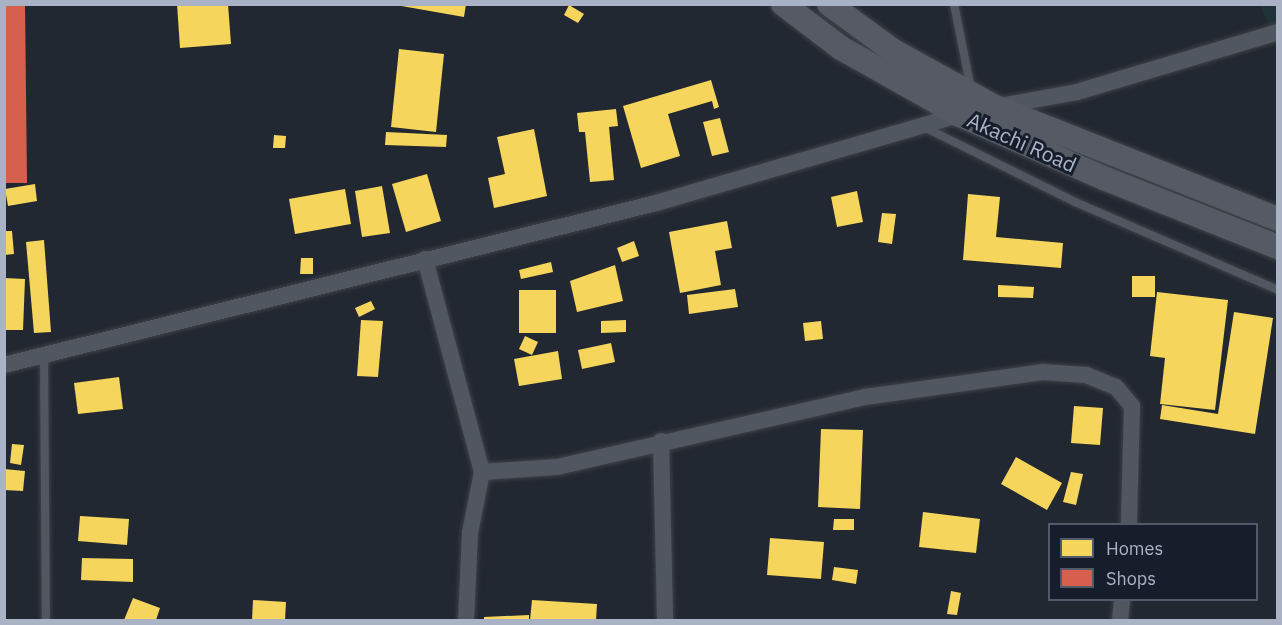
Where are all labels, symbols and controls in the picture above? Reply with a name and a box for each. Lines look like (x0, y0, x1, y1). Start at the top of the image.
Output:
street label: Akachi Road (964, 107, 1080, 177)
legend (1048, 523, 1258, 601)
text: Homes (1106, 537, 1163, 560)
text: Shops (1106, 567, 1156, 590)

